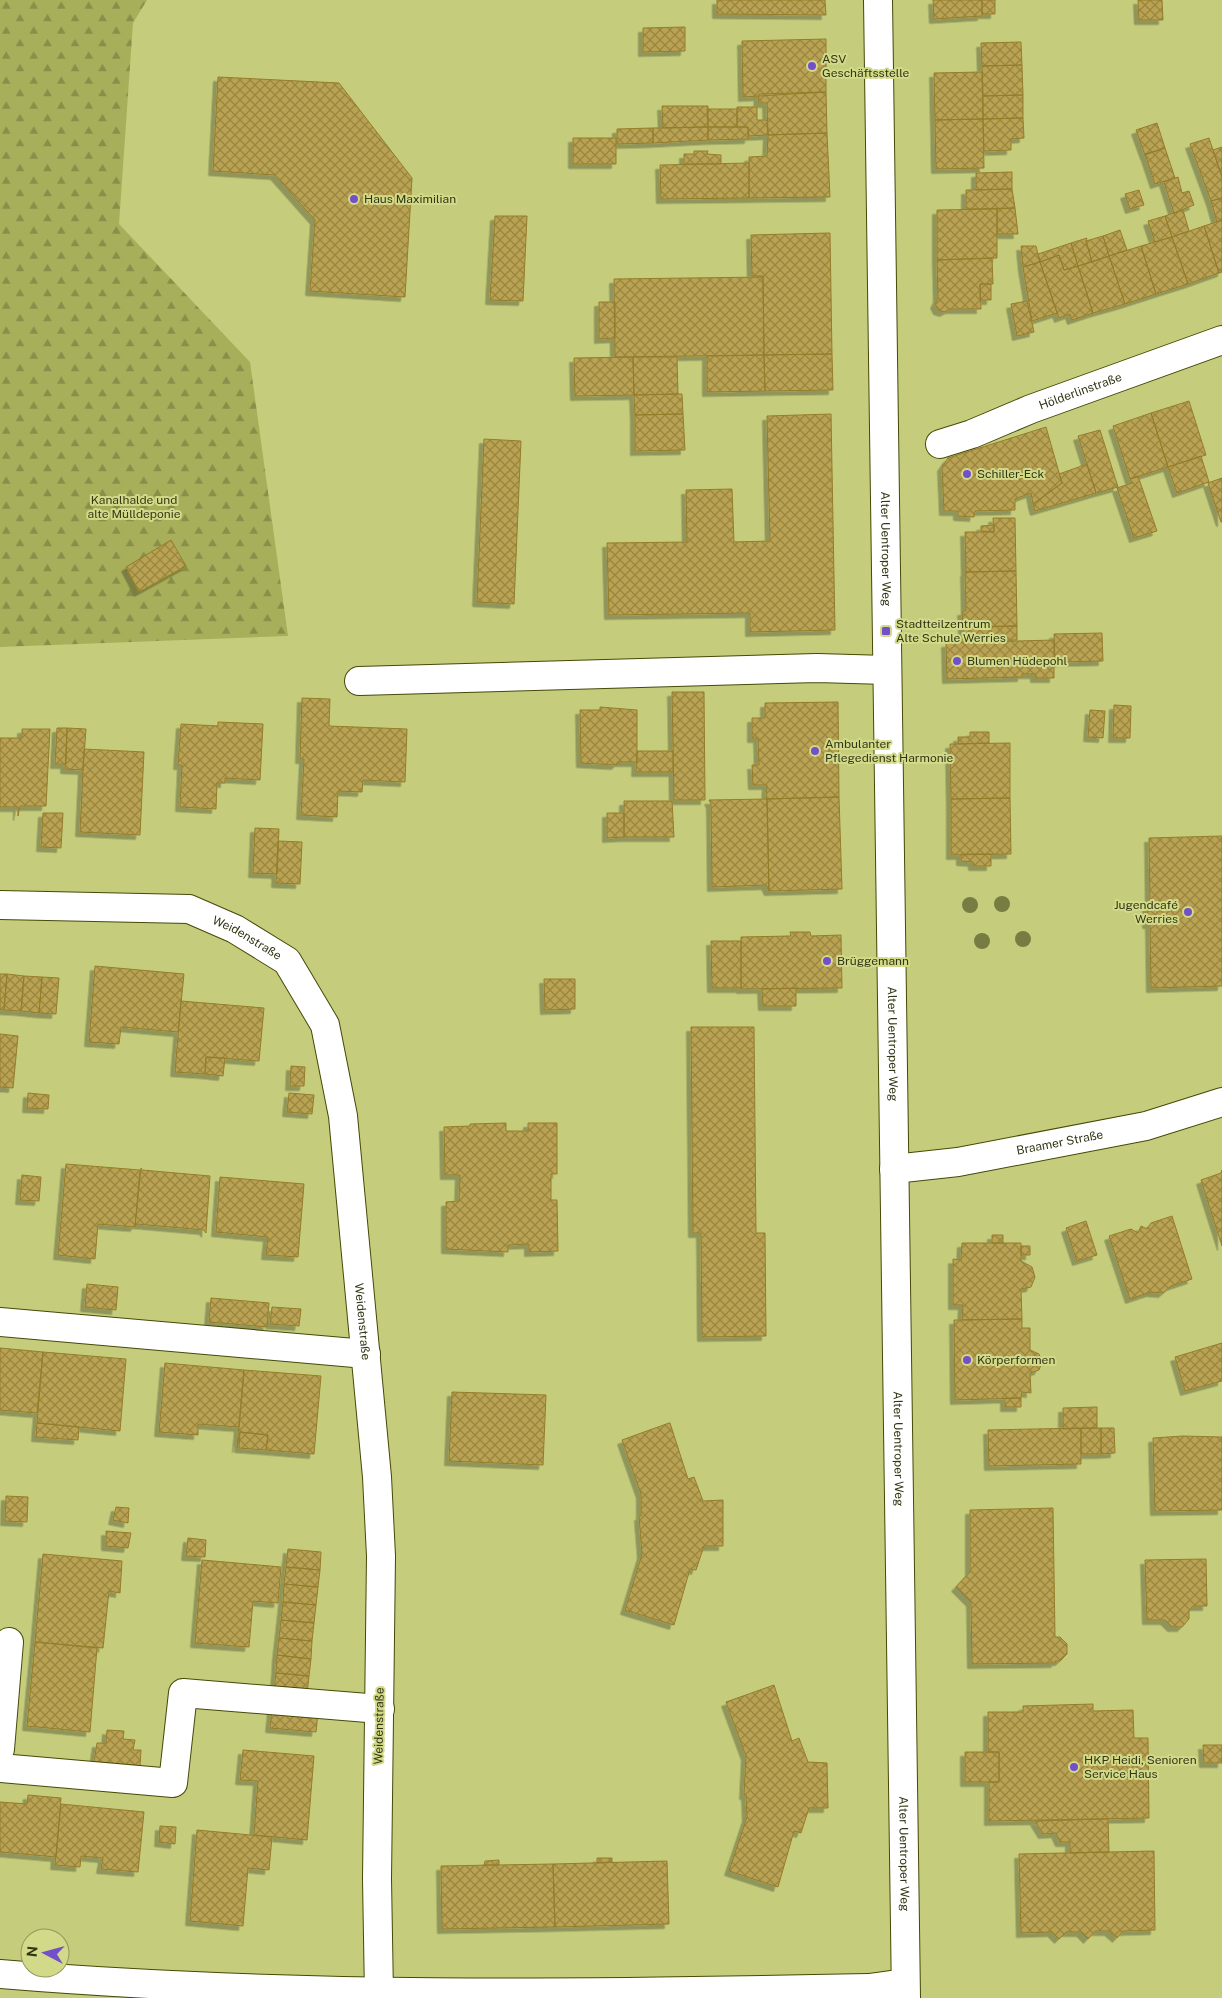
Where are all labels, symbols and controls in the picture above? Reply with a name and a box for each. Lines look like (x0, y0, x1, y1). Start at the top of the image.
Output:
place label: ASV Geschäftsstelle (822, 52, 910, 80)
marker: ASV Geschäftsstelle (806, 60, 818, 72)
place label: Haus Maximilian (364, 192, 456, 206)
marker: Haus Maximilian (348, 193, 360, 205)
street label: Hölderlinstraße (1037, 370, 1124, 413)
place label: Schiller-Eck (977, 467, 1044, 481)
marker: Schiller-Eck (961, 468, 973, 480)
street label: Alter Uentroper Weg (878, 491, 893, 607)
park label: Kanalhalde und alte Mülldeponie (88, 493, 181, 521)
place label: Stadtteilzentrum Alte Schule Werries (896, 617, 1006, 645)
marker: Stadtteilzentrum Alte Schule Werries (880, 625, 892, 637)
place label: Blumen Hüdepohl (967, 654, 1068, 668)
marker: Blumen Hüdepohl (951, 655, 963, 667)
place label: Ambulanter Pflegedienst Harmonie (825, 737, 954, 765)
marker: Ambulanter Pflegedienst Harmonie (809, 745, 821, 757)
place label: Jugendcafé Werries (1114, 898, 1178, 926)
marker: Jugendcafé Werries (1182, 906, 1194, 918)
street label: Weidenstraße (210, 913, 284, 963)
place label: Brüggemann (837, 954, 909, 968)
marker: Brüggemann (821, 955, 833, 967)
street label: Alter Uentroper Weg (885, 986, 900, 1102)
street label: Braamer Straße (1015, 1127, 1105, 1158)
street label: Weidenstraße (352, 1283, 373, 1361)
place label: Körperformen (977, 1353, 1055, 1367)
marker: Körperformen (961, 1354, 973, 1366)
street label: Alter Uentroper Weg (890, 1391, 906, 1507)
street label: Weidenstraße (371, 1687, 387, 1765)
place label: HKP Heidi, Senioren Service Haus (1084, 1753, 1197, 1781)
marker: HKP Heidi, Senioren Service Haus (1068, 1761, 1080, 1773)
street label: Alter Uentroper Weg (896, 1796, 912, 1911)
north arrow (20, 1928, 70, 1978)
text: N (24, 1945, 41, 1958)

